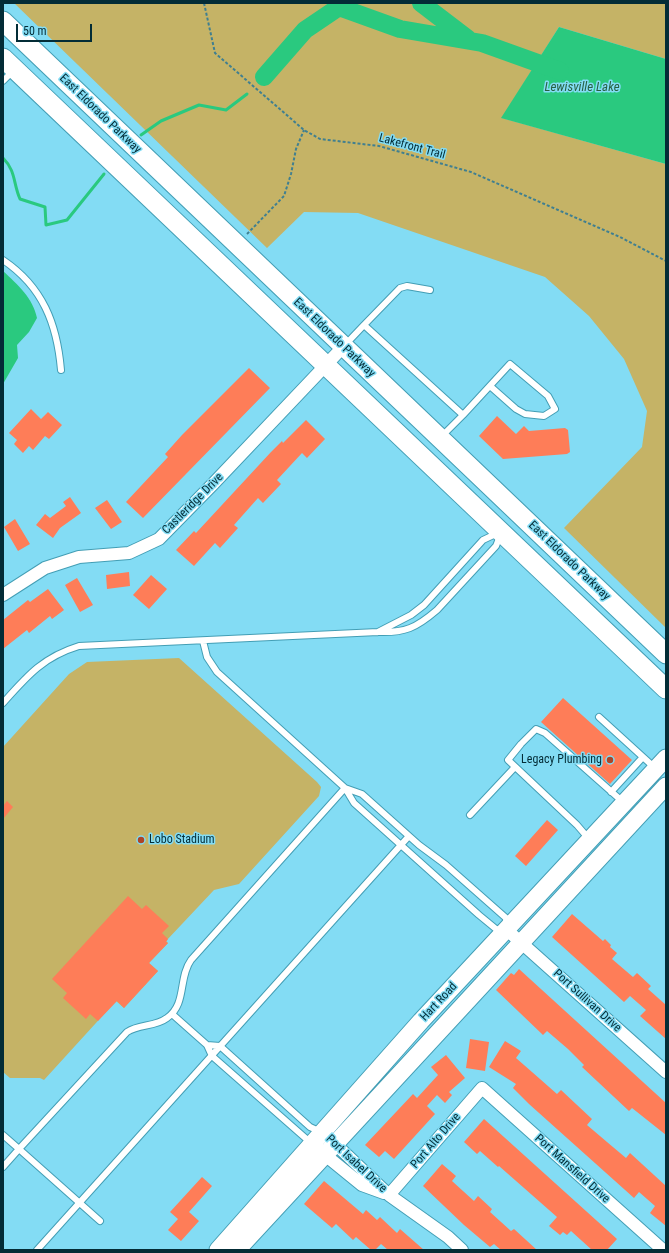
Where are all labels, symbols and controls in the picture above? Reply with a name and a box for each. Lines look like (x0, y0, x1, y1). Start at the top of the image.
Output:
scale bar (18, 16, 94, 42)
text: 50 m (23, 24, 47, 38)
street label: East Eldorado Parkway (56, 71, 144, 157)
water label: Lewisville Lake (544, 80, 620, 96)
street label: Lakefront Trail (377, 131, 447, 163)
street label: East Eldorado Parkway (290, 295, 378, 381)
street label: Castleridge Drive (159, 470, 227, 538)
street label: East Eldorado Parkway (525, 518, 613, 604)
place label: Legacy Plumbing (521, 753, 602, 767)
marker: Legacy Plumbing (605, 755, 615, 765)
place label: Lobo Stadium (149, 833, 214, 847)
marker: Lobo Stadium (136, 835, 146, 845)
street label: Port Sullivan Drive (550, 967, 624, 1035)
street label: Hart Road (418, 980, 460, 1024)
street label: Port Alto Drive (408, 1110, 464, 1172)
street label: Port Isabel Drive (323, 1132, 389, 1196)
street label: Port Mansfield Drive (532, 1132, 612, 1206)

